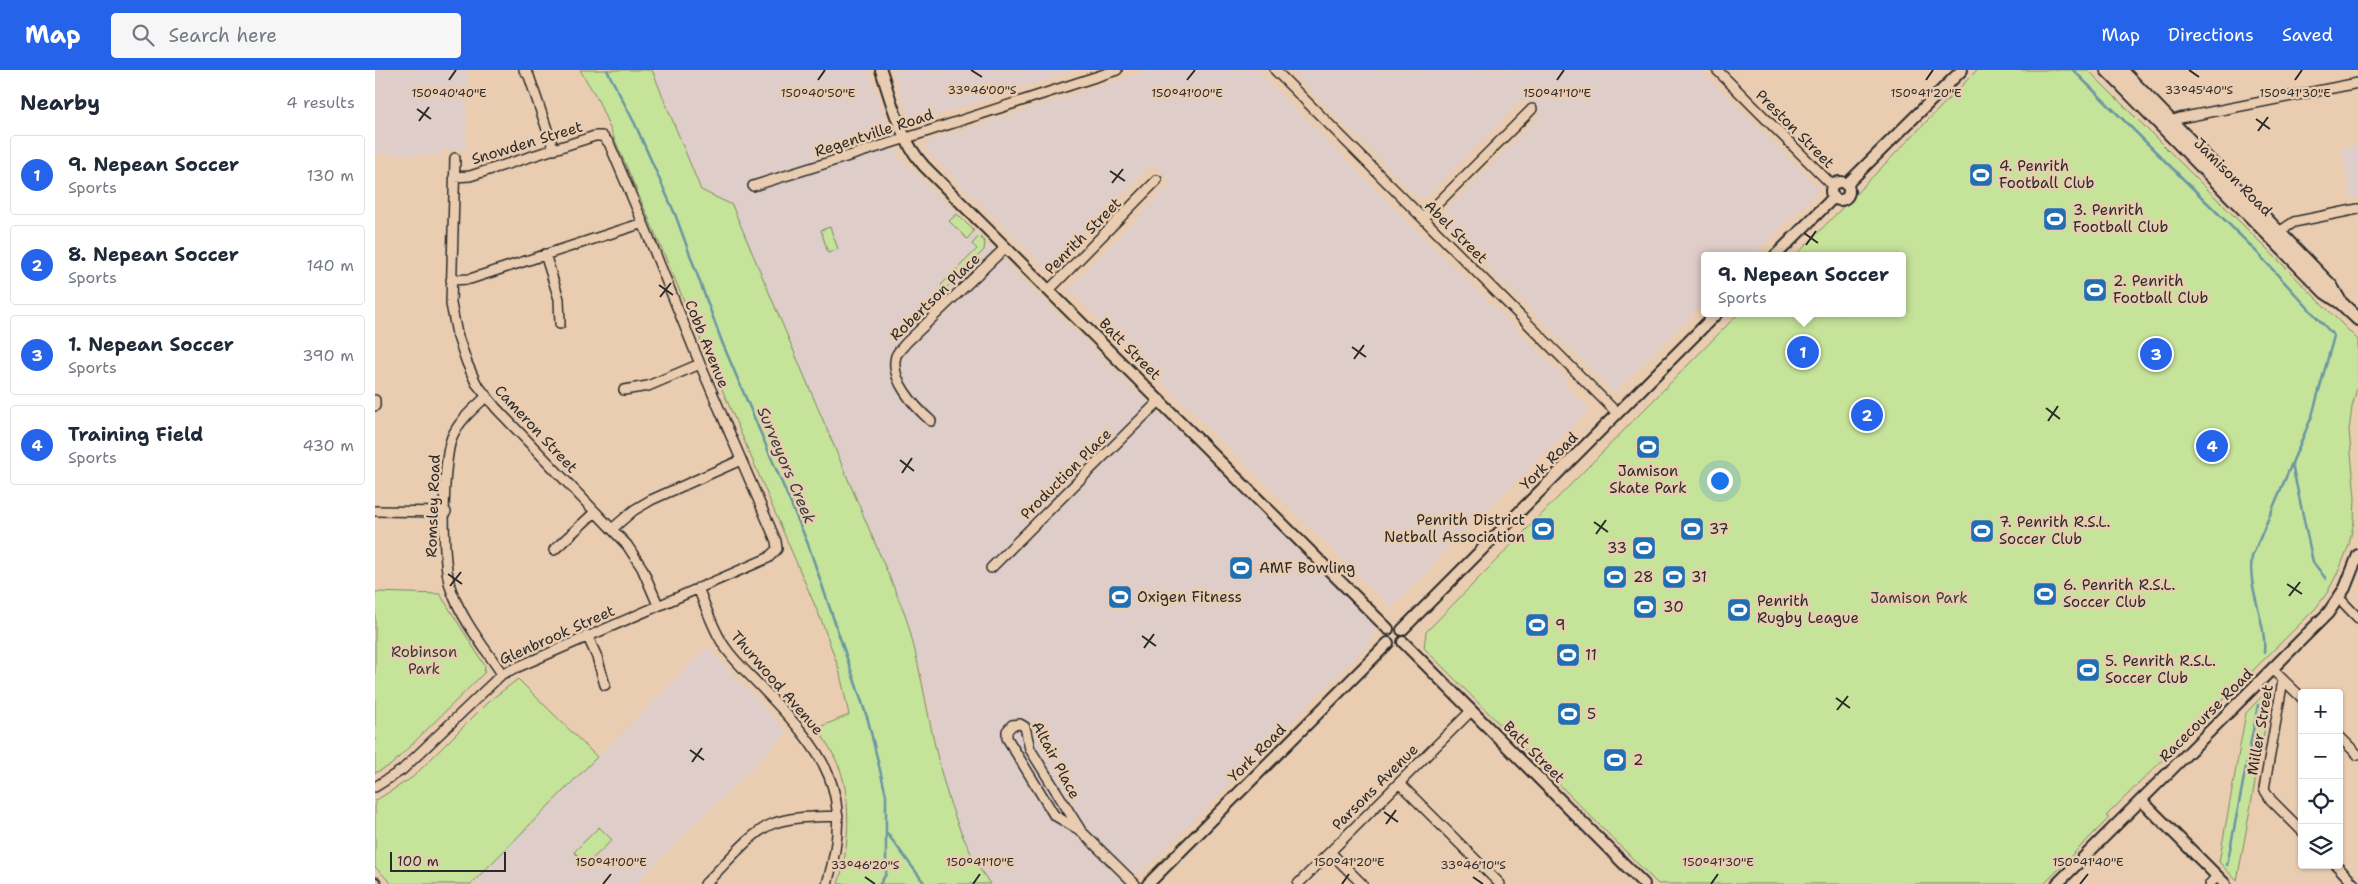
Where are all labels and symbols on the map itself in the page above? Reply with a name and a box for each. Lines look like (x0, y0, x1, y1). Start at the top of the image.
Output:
text: 33°46'00"S (948, 82, 1017, 98)
text: 33°45'40"S (2165, 82, 2233, 98)
text: 150°40'40"E (411, 85, 487, 101)
text: 150°40'50"E (781, 85, 855, 101)
text: 150°41'00"E (1151, 85, 1223, 101)
text: 150°41'10"E (1523, 85, 1591, 101)
street label: Preston Street (1751, 85, 1839, 173)
text: 150°41'20"E (1890, 85, 1962, 101)
text: 150°41'30"E (2259, 85, 2331, 101)
street label: Regentville Road (812, 104, 936, 162)
street label: Snowden Street (469, 117, 585, 169)
street label: Jamison Road (2189, 133, 2277, 221)
place label: 4. Penrith Football Club (1999, 156, 2094, 193)
sports icon: 4. Penrith Football Club (1968, 162, 1994, 188)
street label: Penrith Street (1040, 193, 1126, 279)
street label: Abel Street (1420, 196, 1492, 268)
place label: 3. Penrith Football Club (2073, 200, 2168, 237)
sports icon: 3. Penrith Football Club (2042, 206, 2068, 232)
street label: Robertson Place (886, 249, 984, 345)
place label: 2. Penrith Football Club (2113, 271, 2208, 308)
sports icon: 2. Penrith Football Club (2082, 277, 2108, 303)
street label: Cobb Avenue (680, 297, 734, 391)
street label: Batt Street (1095, 314, 1165, 384)
pin: 1 (1787, 333, 1819, 371)
pin: 3 (2140, 335, 2172, 373)
street label: Cameron Street (490, 381, 582, 477)
pin: 2 (1851, 396, 1883, 434)
water label: Surveyors Creek (752, 403, 821, 527)
street label: Production Place (1016, 424, 1116, 524)
street label: York Road (1516, 427, 1583, 494)
pin: 4 (2196, 427, 2228, 465)
sports icon: Jamison Skate Park (1635, 434, 1661, 460)
street label: Romsley Road (421, 454, 445, 558)
place label: Jamison Skate Park (1609, 461, 1687, 498)
your location (1707, 468, 1733, 494)
place label: Penrith District Netball Association (1384, 510, 1525, 547)
place label: 7. Penrith R.S.L. Soccer Club (1999, 512, 2110, 549)
sports icon: Penrith District Netball Association (1530, 516, 1556, 542)
sports icon: 37 (1679, 516, 1705, 542)
sports icon: 7. Penrith R.S.L. Soccer Club (1969, 518, 1995, 544)
place label: 37 (1709, 519, 1729, 539)
sports icon: 33 (1631, 535, 1657, 561)
place label: 33 (1607, 538, 1627, 558)
sports icon: AMF Bowling (1228, 555, 1254, 581)
place label: AMF Bowling (1259, 558, 1355, 578)
sports icon: 28 (1602, 564, 1628, 590)
sports icon: 31 (1661, 564, 1687, 590)
place label: 28 (1633, 567, 1654, 587)
place label: 31 (1691, 567, 1707, 587)
place label: 6. Penrith R.S.L. Soccer Club (2063, 575, 2175, 612)
sports icon: 6. Penrith R.S.L. Soccer Club (2032, 581, 2058, 607)
sports icon: Oxigen Fitness (1107, 584, 1133, 610)
place label: Oxigen Fitness (1137, 587, 1242, 607)
park label: Jamison Park (1870, 588, 1968, 608)
place label: Penrith Rugby League (1757, 591, 1859, 628)
sports icon: 30 (1632, 594, 1658, 620)
place label: 30 (1663, 597, 1684, 617)
sports icon: Penrith Rugby League (1726, 597, 1752, 623)
street label: Glenbrook Street (496, 601, 618, 669)
sports icon: 9 (1524, 612, 1550, 638)
place label: 9 (1555, 615, 1566, 635)
street label: Thurwood Avenue (726, 627, 828, 739)
park label: Robinson Park (391, 642, 457, 679)
sports icon: 11 (1555, 642, 1581, 668)
place label: 11 (1585, 645, 1597, 665)
place label: 5. Penrith R.S.L. Soccer Club (2105, 651, 2216, 688)
sports icon: 5. Penrith R.S.L. Soccer Club (2075, 657, 2101, 683)
street label: Racecourse Road (2155, 663, 2258, 766)
street label: Miller Street (2242, 683, 2278, 777)
sports icon: 5 (1556, 701, 1582, 727)
place label: 5 (1587, 704, 1596, 724)
street label: Batt Street (1499, 717, 1569, 787)
street label: Altair Place (1027, 718, 1085, 802)
street label: York Road (1224, 719, 1291, 786)
street label: Parsons Avenue (1328, 740, 1422, 834)
sports icon: 2 (1602, 747, 1628, 773)
place label: 2 (1633, 750, 1644, 770)
scale bar (390, 849, 506, 872)
text: 150°41'00"E (575, 854, 647, 870)
text: 150°41'10"E (946, 854, 1014, 870)
text: 150°41'20"E (1313, 854, 1385, 870)
text: 150°41'30"E (1682, 854, 1754, 870)
text: 150°41'40"E (2052, 854, 2124, 870)
text: 33°46'20"S (831, 857, 900, 873)
text: 33°46'10"S (1440, 857, 1506, 873)

